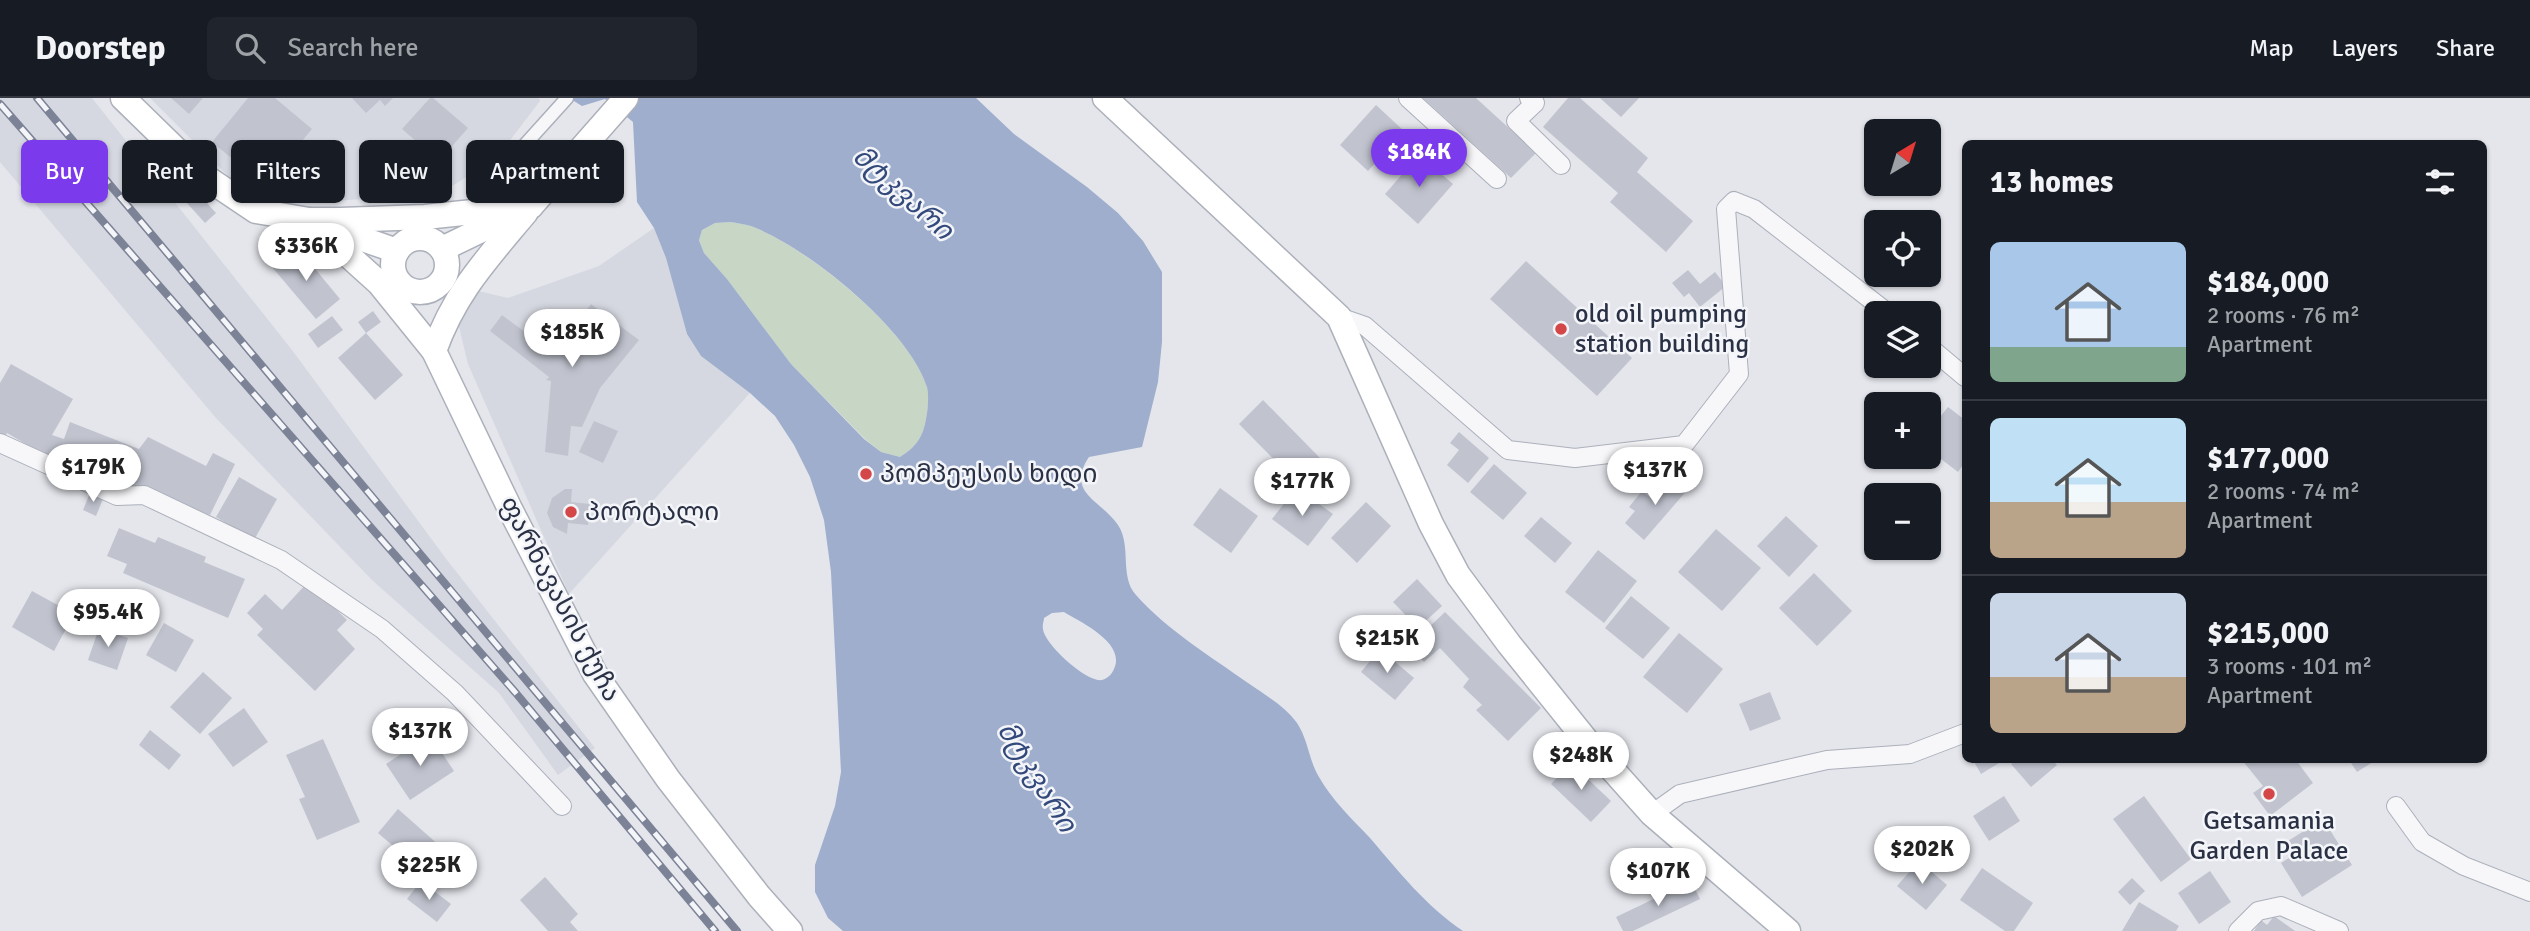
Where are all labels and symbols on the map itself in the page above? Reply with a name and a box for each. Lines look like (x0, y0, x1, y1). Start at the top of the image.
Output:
north arrow (1864, 119, 1941, 196)
pin: $184K (1370, 130, 1468, 189)
water label: მტკვარი (846, 139, 962, 248)
pin: $336K (257, 223, 355, 283)
place label: old oil pumping station building (1575, 298, 1749, 360)
pin: $185K (523, 310, 621, 369)
marker: old oil pumping station building (1553, 321, 1569, 337)
pin: $179K (44, 444, 142, 504)
pin: $137K (1606, 448, 1704, 507)
place label: პომპეუსის ხიდი (880, 458, 1097, 490)
pin: $177K (1253, 458, 1351, 518)
marker: პომპეუსის ხიდი (858, 466, 874, 482)
street label: ფარნავასის ქუჩა (492, 491, 628, 707)
place label: პორტალი (585, 496, 719, 528)
marker: პორტალი (563, 504, 579, 520)
pin: $95.4K (51, 589, 165, 649)
pin: $215K (1338, 616, 1436, 675)
pin: $137K (371, 708, 469, 768)
water label: მტკვარი (990, 716, 1085, 840)
pin: $248K (1532, 732, 1630, 792)
marker: Getsamania Garden Palace (2261, 786, 2277, 802)
place label: Getsamania Garden Palace (2189, 805, 2349, 867)
pin: $202K (1873, 826, 1971, 886)
pin: $225K (380, 842, 478, 902)
pin: $107K (1609, 848, 1707, 908)

